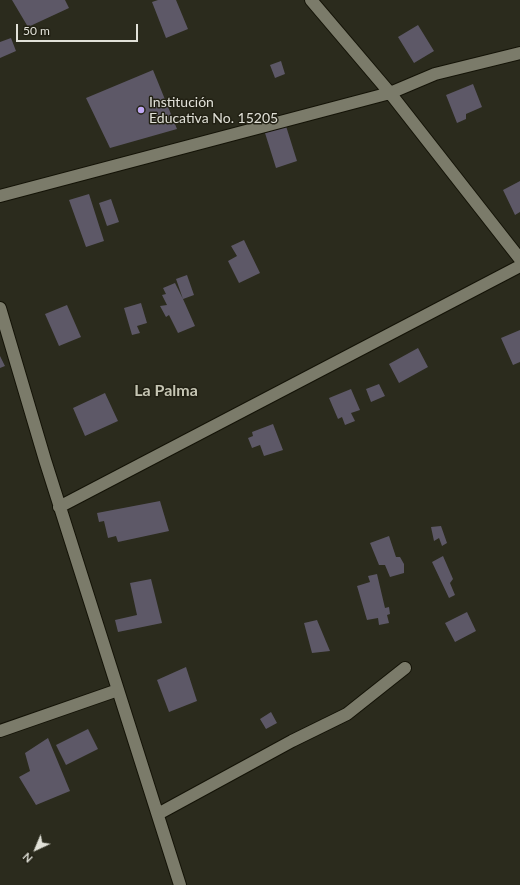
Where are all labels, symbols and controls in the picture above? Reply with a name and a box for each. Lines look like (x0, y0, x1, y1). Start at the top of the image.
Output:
scale bar (18, 16, 140, 42)
text: 50 m (23, 23, 50, 38)
place label: Institución Educativa No. 15205 (149, 94, 278, 126)
marker: Institución Educativa No. 15205 (136, 105, 146, 115)
district label: La Palma (134, 381, 198, 401)
north arrow (16, 829, 56, 869)
text: N (20, 850, 35, 866)

